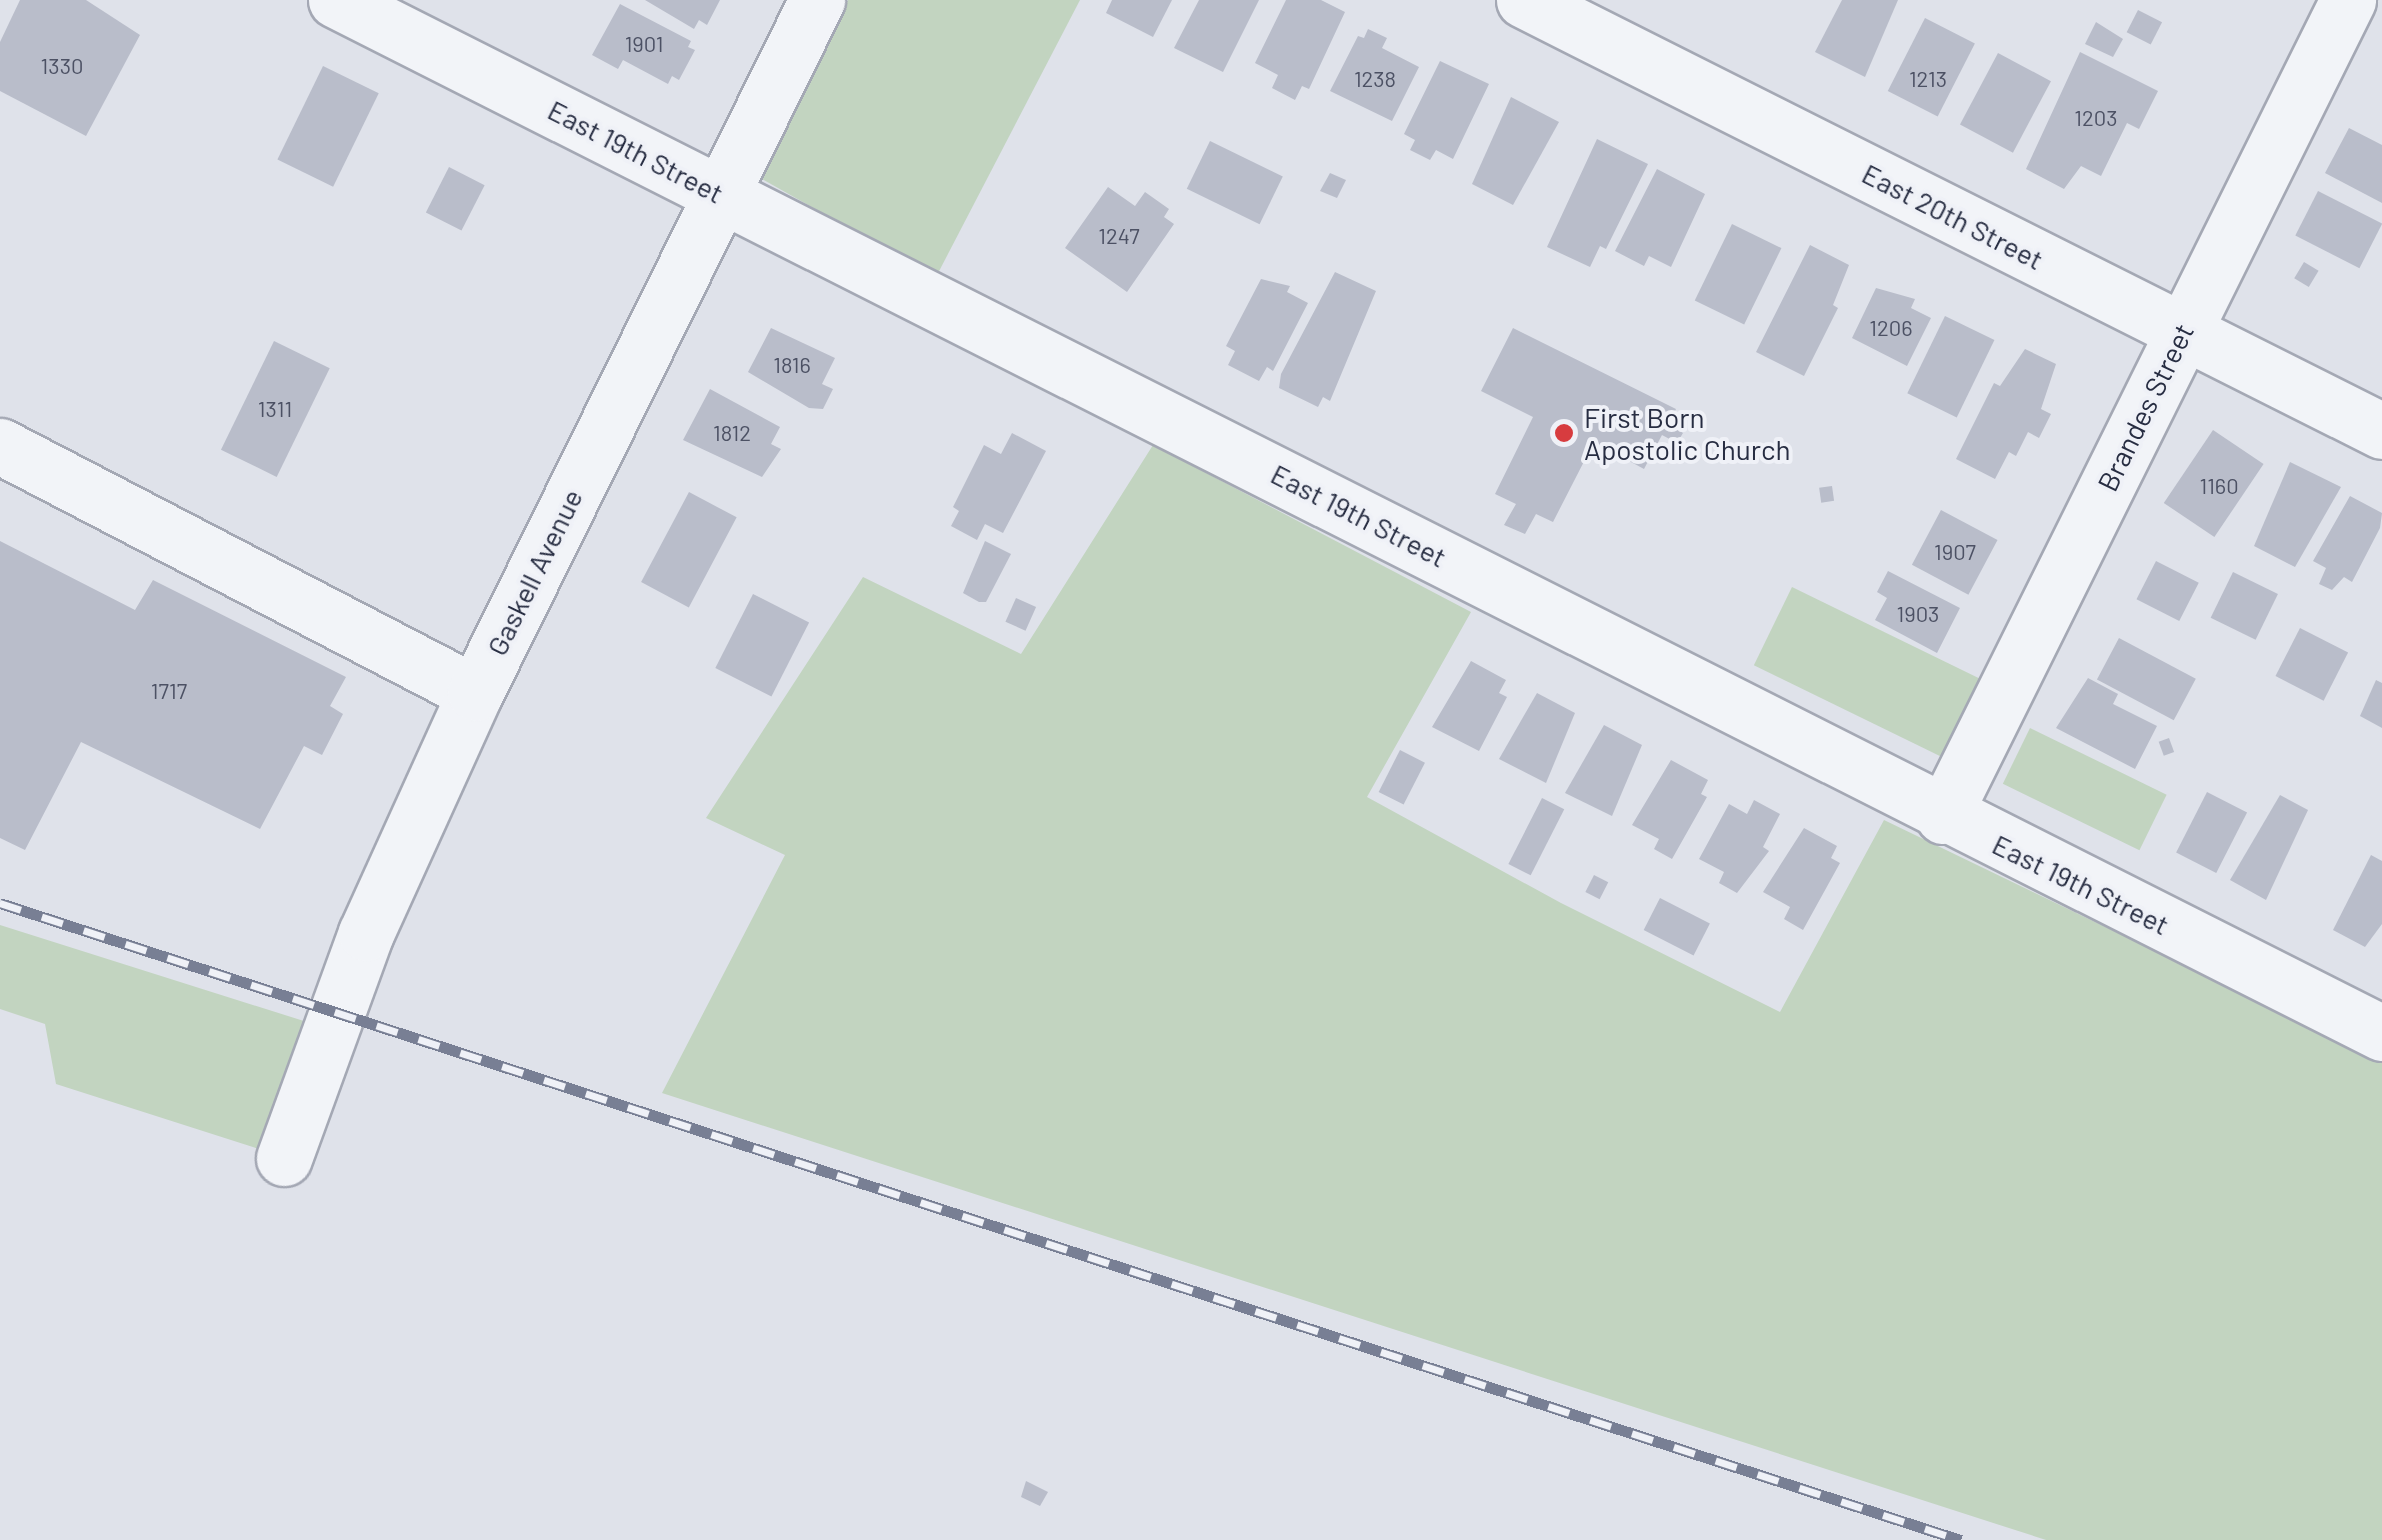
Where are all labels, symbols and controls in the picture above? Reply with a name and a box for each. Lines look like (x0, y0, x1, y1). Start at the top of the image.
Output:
house number: 1901 (625, 31, 663, 57)
house number: 1330 (41, 53, 83, 79)
house number: 1238 (1354, 66, 1396, 92)
house number: 1213 (1909, 66, 1947, 92)
street label: East 19th Street (543, 92, 729, 210)
house number: 1203 (2074, 105, 2118, 131)
street label: East 20th Street (1857, 156, 2049, 276)
house number: 1247 (1098, 223, 1140, 249)
house number: 1206 (1869, 315, 1913, 341)
street label: Brandes Street (2090, 318, 2200, 496)
house number: 1816 (773, 352, 811, 378)
house number: 1311 (258, 396, 292, 422)
place label: First Born Apostolic Church (1584, 400, 1791, 466)
house number: 1812 (713, 420, 751, 446)
marker: First Born Apostolic Church (1553, 422, 1575, 444)
street label: East 19th Street (1266, 456, 1452, 574)
house number: 1160 (2199, 473, 2239, 499)
street label: Gaskell Avenue (479, 483, 589, 661)
house number: 1907 (1934, 539, 1976, 565)
house number: 1903 (1897, 601, 1939, 627)
house number: 1717 (151, 678, 187, 704)
street label: East 19th Street (1987, 827, 2175, 941)

